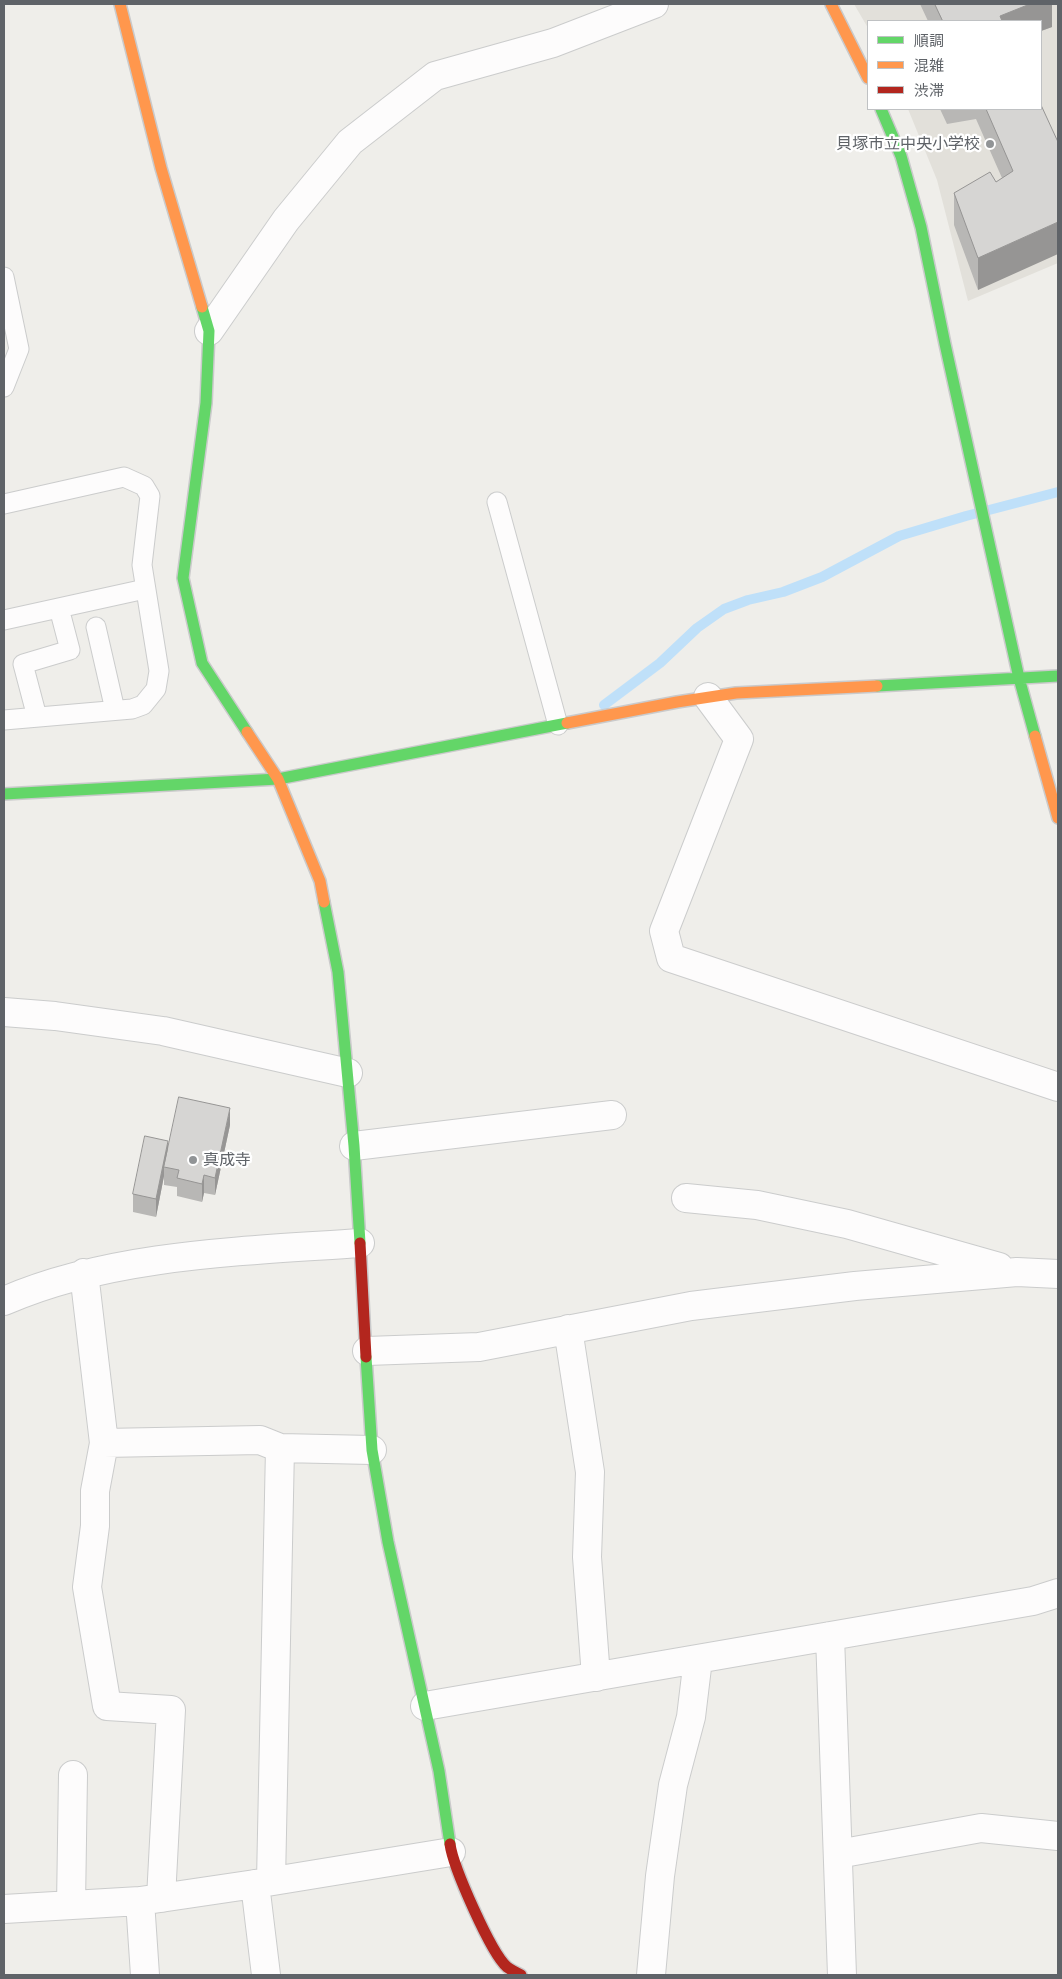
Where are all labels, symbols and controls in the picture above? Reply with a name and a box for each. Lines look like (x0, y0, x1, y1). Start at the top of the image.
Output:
legend (867, 20, 1042, 110)
text: 順調 (914, 32, 944, 50)
text: 混雑 (914, 57, 944, 75)
text: 渋滞 (914, 82, 944, 100)
place label: 貝塚市立中央小学校 (836, 134, 980, 154)
marker: 貝塚市立中央小学校 (984, 138, 996, 150)
place label: 真成寺 (203, 1150, 251, 1170)
marker: 真成寺 (187, 1154, 199, 1166)

